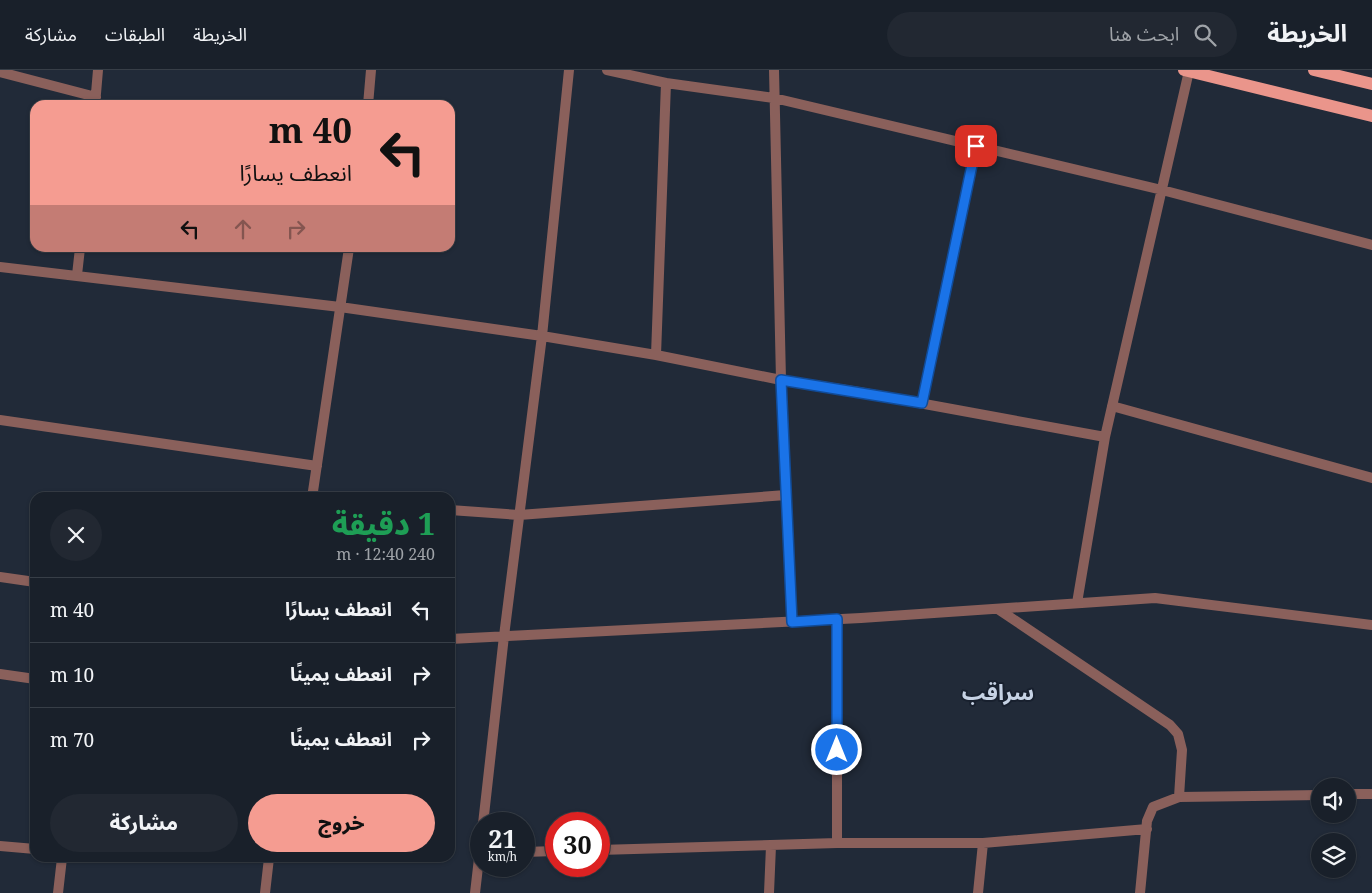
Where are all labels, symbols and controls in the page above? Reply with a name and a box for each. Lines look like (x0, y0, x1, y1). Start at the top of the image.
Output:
search box (887, 12, 1237, 57)
text: الخريطة (1267, 16, 1347, 49)
text: ابحث هنا (1109, 21, 1179, 47)
icon: search (1191, 21, 1219, 49)
text: مشاركة (25, 22, 77, 46)
text: الطبقات (105, 22, 165, 46)
text: الخريطة (193, 22, 247, 46)
text: 40 m (269, 106, 352, 153)
icon: left (370, 120, 435, 185)
pin (955, 125, 997, 167)
icon: arrive (962, 132, 990, 160)
text: انعطف يسارًا (239, 157, 352, 187)
icon: left (176, 215, 204, 243)
icon: ahead (229, 215, 257, 243)
icon: right (282, 215, 310, 243)
text: 1 دقيقة (332, 503, 435, 544)
button: close (50, 509, 102, 561)
text: 240 m · 12:40 (336, 543, 435, 565)
text: انعطف يسارًا (285, 596, 392, 622)
icon: left (407, 596, 435, 624)
text: 40 m (50, 597, 94, 623)
text: انعطف يمينًا (290, 661, 392, 687)
icon: right (407, 661, 435, 689)
text: 10 m (50, 662, 94, 688)
district label: سراقب (962, 676, 1034, 706)
position arrow (810, 723, 862, 775)
text: انعطف يمينًا (290, 726, 392, 752)
icon: right (407, 726, 435, 754)
text: 70 m (50, 727, 94, 753)
map controls (1311, 778, 1356, 878)
button: sound (1311, 778, 1356, 823)
button: مشاركة (50, 794, 238, 852)
button: خروج (248, 794, 435, 852)
speed limit sign: 30 (545, 812, 610, 877)
text: 21 (488, 821, 517, 855)
button: layers (1311, 833, 1356, 878)
text: km/h (488, 848, 517, 865)

